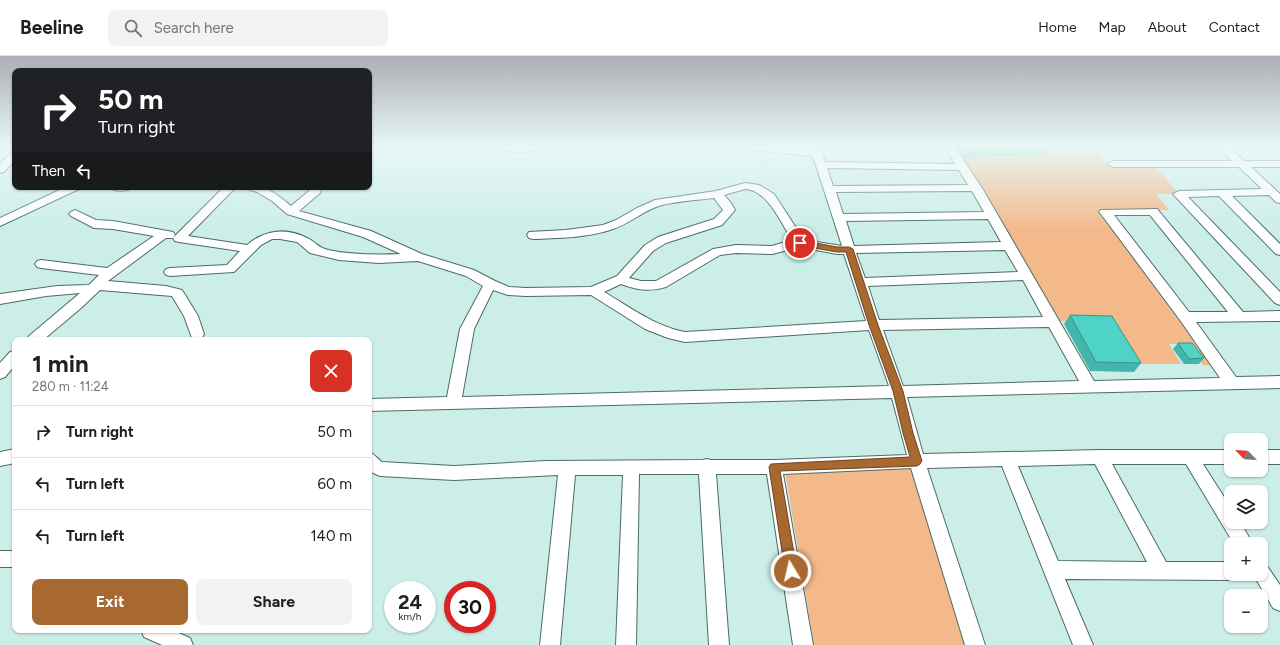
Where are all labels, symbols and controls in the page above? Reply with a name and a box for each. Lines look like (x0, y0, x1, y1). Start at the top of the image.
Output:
search box (108, 10, 388, 46)
text: Beeline (20, 16, 84, 39)
icon: search (122, 17, 144, 39)
text: Search here (154, 19, 234, 37)
text: Home (1038, 19, 1077, 36)
text: Map (1099, 19, 1126, 36)
text: About (1148, 19, 1187, 36)
text: Contact (1209, 19, 1260, 36)
text: 50 m (98, 82, 164, 116)
icon: right (32, 84, 84, 136)
text: Turn right (98, 116, 175, 138)
icon: left (73, 160, 95, 182)
text: Then (32, 162, 65, 180)
pin (783, 226, 817, 260)
icon: arrive (789, 232, 811, 254)
text: 1 min (32, 349, 89, 378)
button: close (310, 350, 352, 392)
text: 280 m · 11:24 (32, 379, 109, 394)
icon: right (32, 421, 54, 443)
text: Turn right (66, 423, 134, 441)
text: 50 m (317, 423, 352, 441)
north arrow (1224, 433, 1268, 477)
map controls (1224, 433, 1268, 633)
icon: left (32, 473, 54, 495)
text: Turn left (66, 475, 124, 493)
text: 60 m (317, 475, 352, 493)
button: layers (1224, 485, 1268, 529)
icon: left (32, 525, 54, 547)
text: Turn left (66, 527, 124, 545)
text: 140 m (310, 527, 352, 545)
button: + (1224, 537, 1268, 581)
position arrow (770, 550, 812, 592)
button: Exit (32, 579, 188, 625)
button: Share (196, 579, 352, 625)
speed limit sign: 30 (444, 581, 496, 633)
button: − (1224, 589, 1268, 633)
text: 24 (398, 590, 422, 614)
text: km/h (399, 610, 421, 623)

